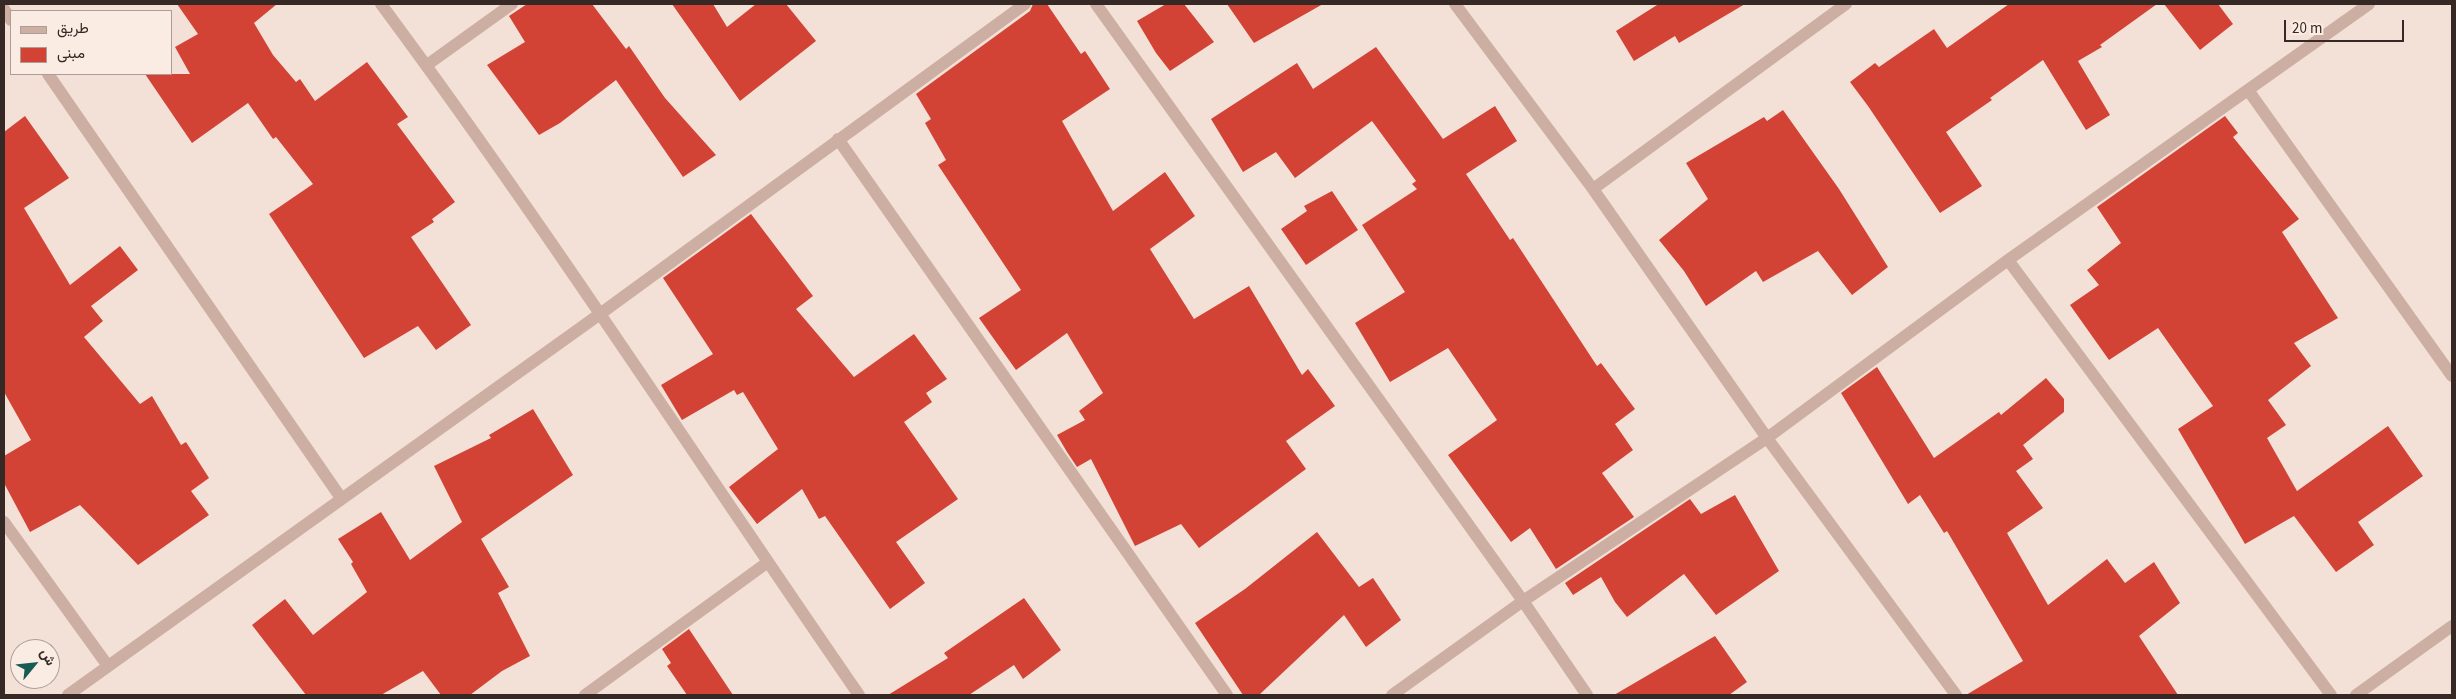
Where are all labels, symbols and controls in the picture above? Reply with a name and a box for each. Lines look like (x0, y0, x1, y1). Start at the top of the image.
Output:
legend (10, 10, 172, 75)
scale bar (2286, 10, 2406, 42)
text: طريق (57, 18, 89, 39)
text: 20 m (2292, 18, 2322, 39)
text: مبنى (57, 43, 85, 64)
north arrow (10, 639, 60, 689)
text: ش (35, 645, 60, 670)

